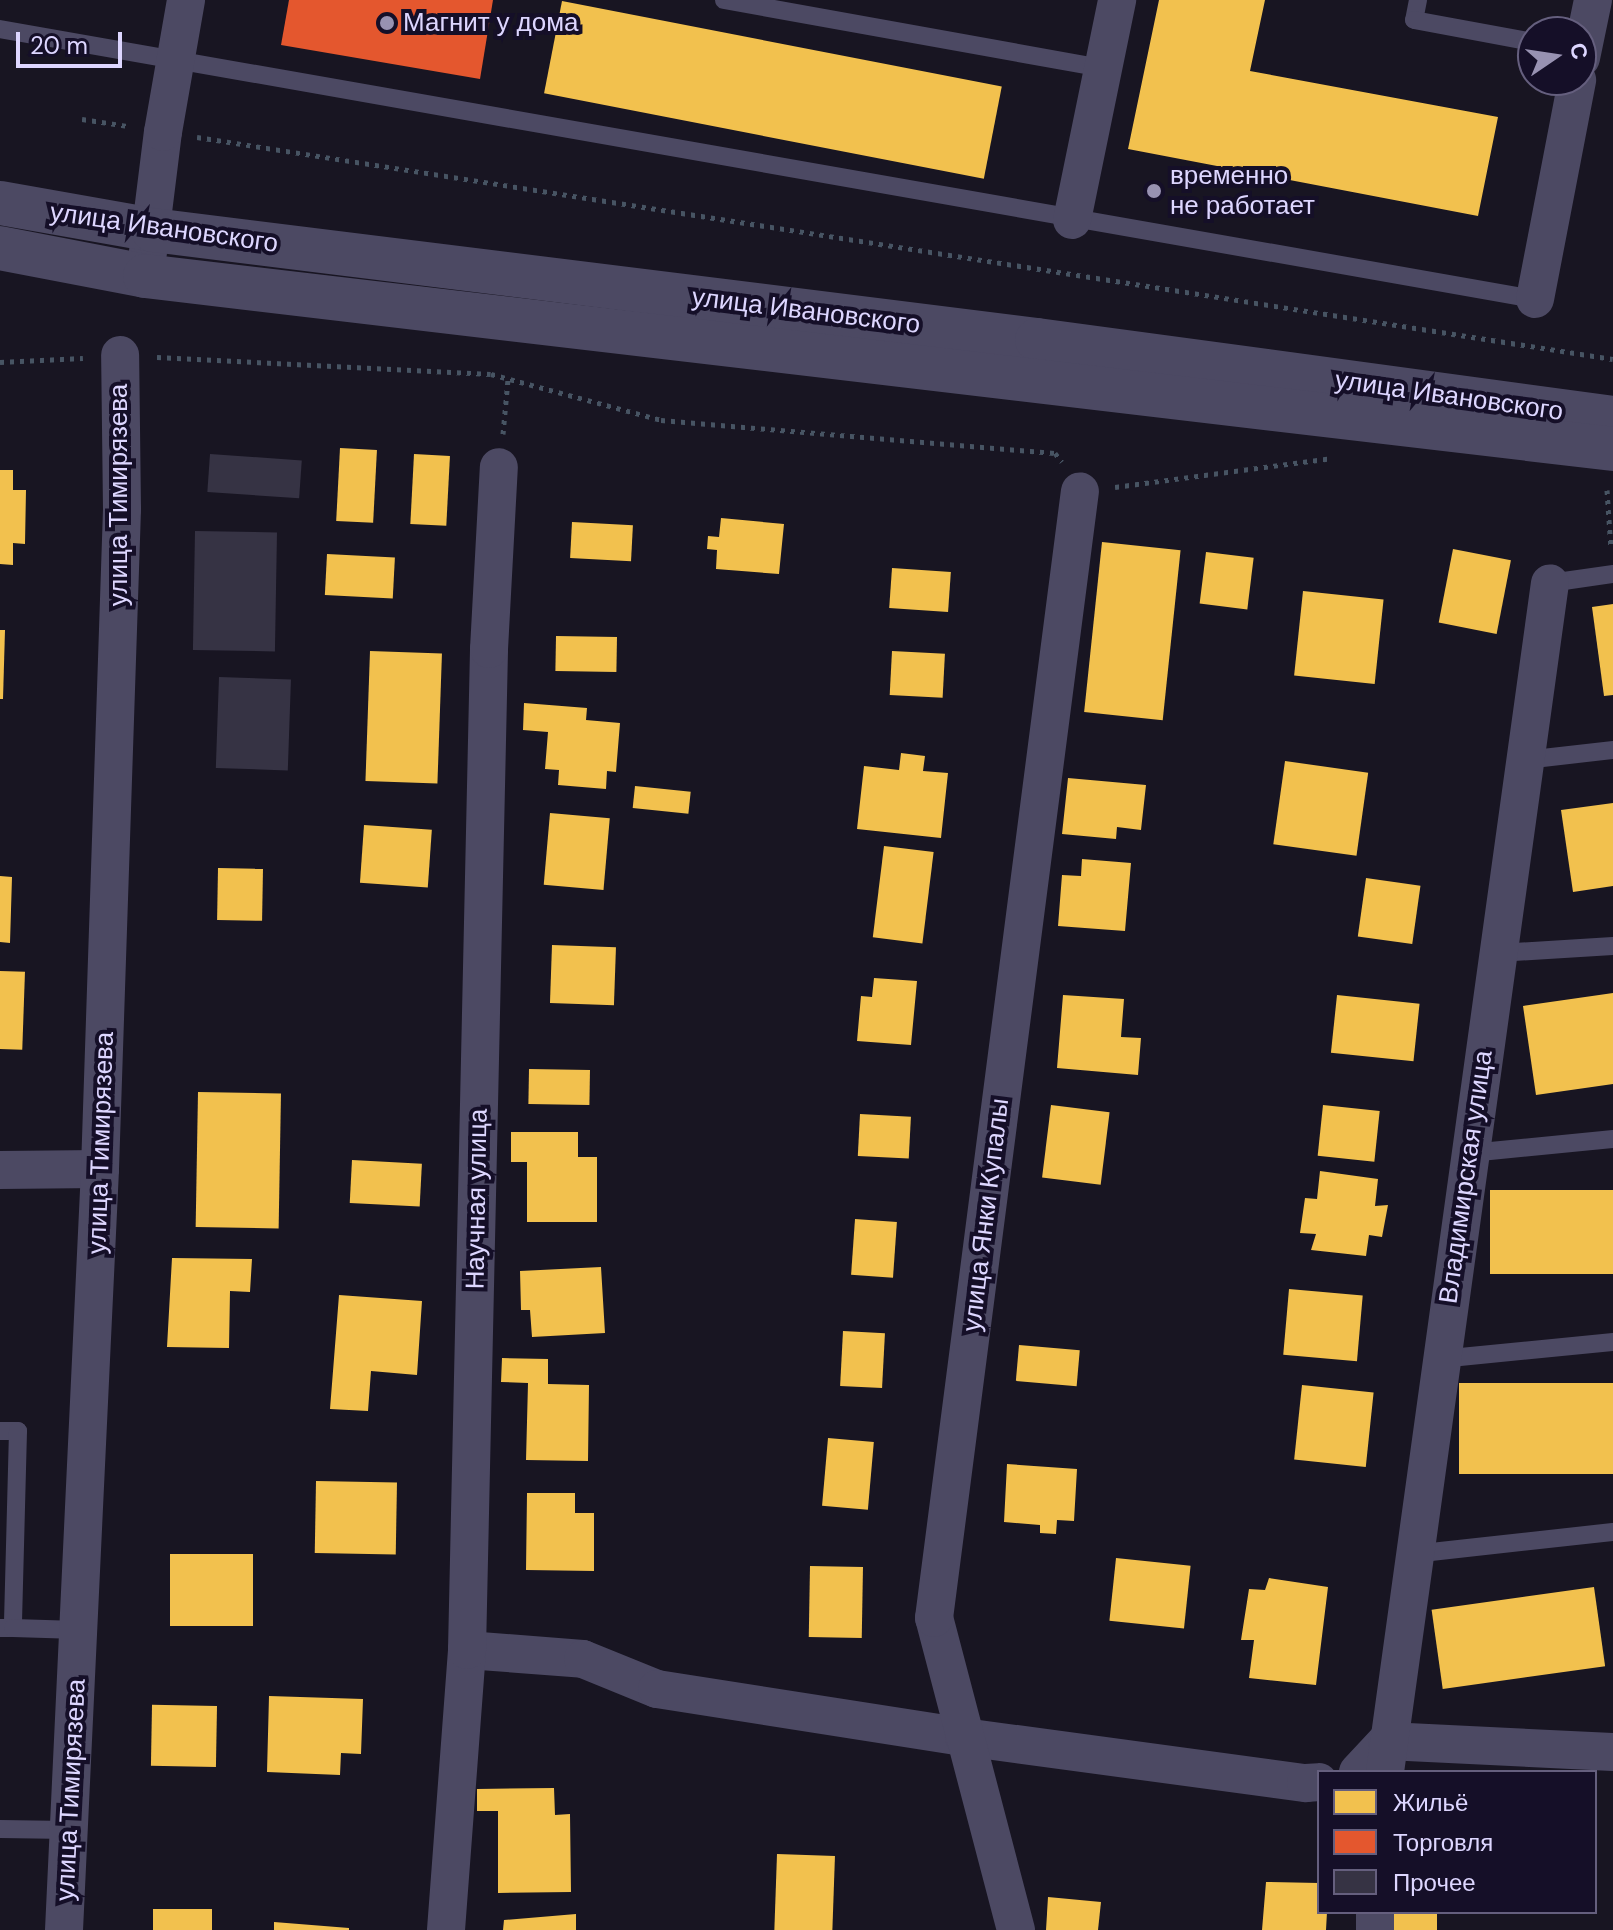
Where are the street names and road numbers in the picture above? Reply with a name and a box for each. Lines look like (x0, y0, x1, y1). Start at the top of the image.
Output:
street label: улица Ивановского (48, 197, 280, 259)
street label: улица Ивановского (690, 282, 922, 340)
street label: улица Ивановского (1333, 365, 1565, 427)
street label: улица Тимирязева (103, 384, 135, 606)
street label: улица Тимирязева (82, 1031, 120, 1255)
street label: Владимирская улица (1433, 1048, 1499, 1306)
street label: улица Янки Купалы (956, 1097, 1016, 1333)
street label: Научная улица (460, 1108, 494, 1290)
street label: улица Тимирязева (50, 1678, 92, 1902)

